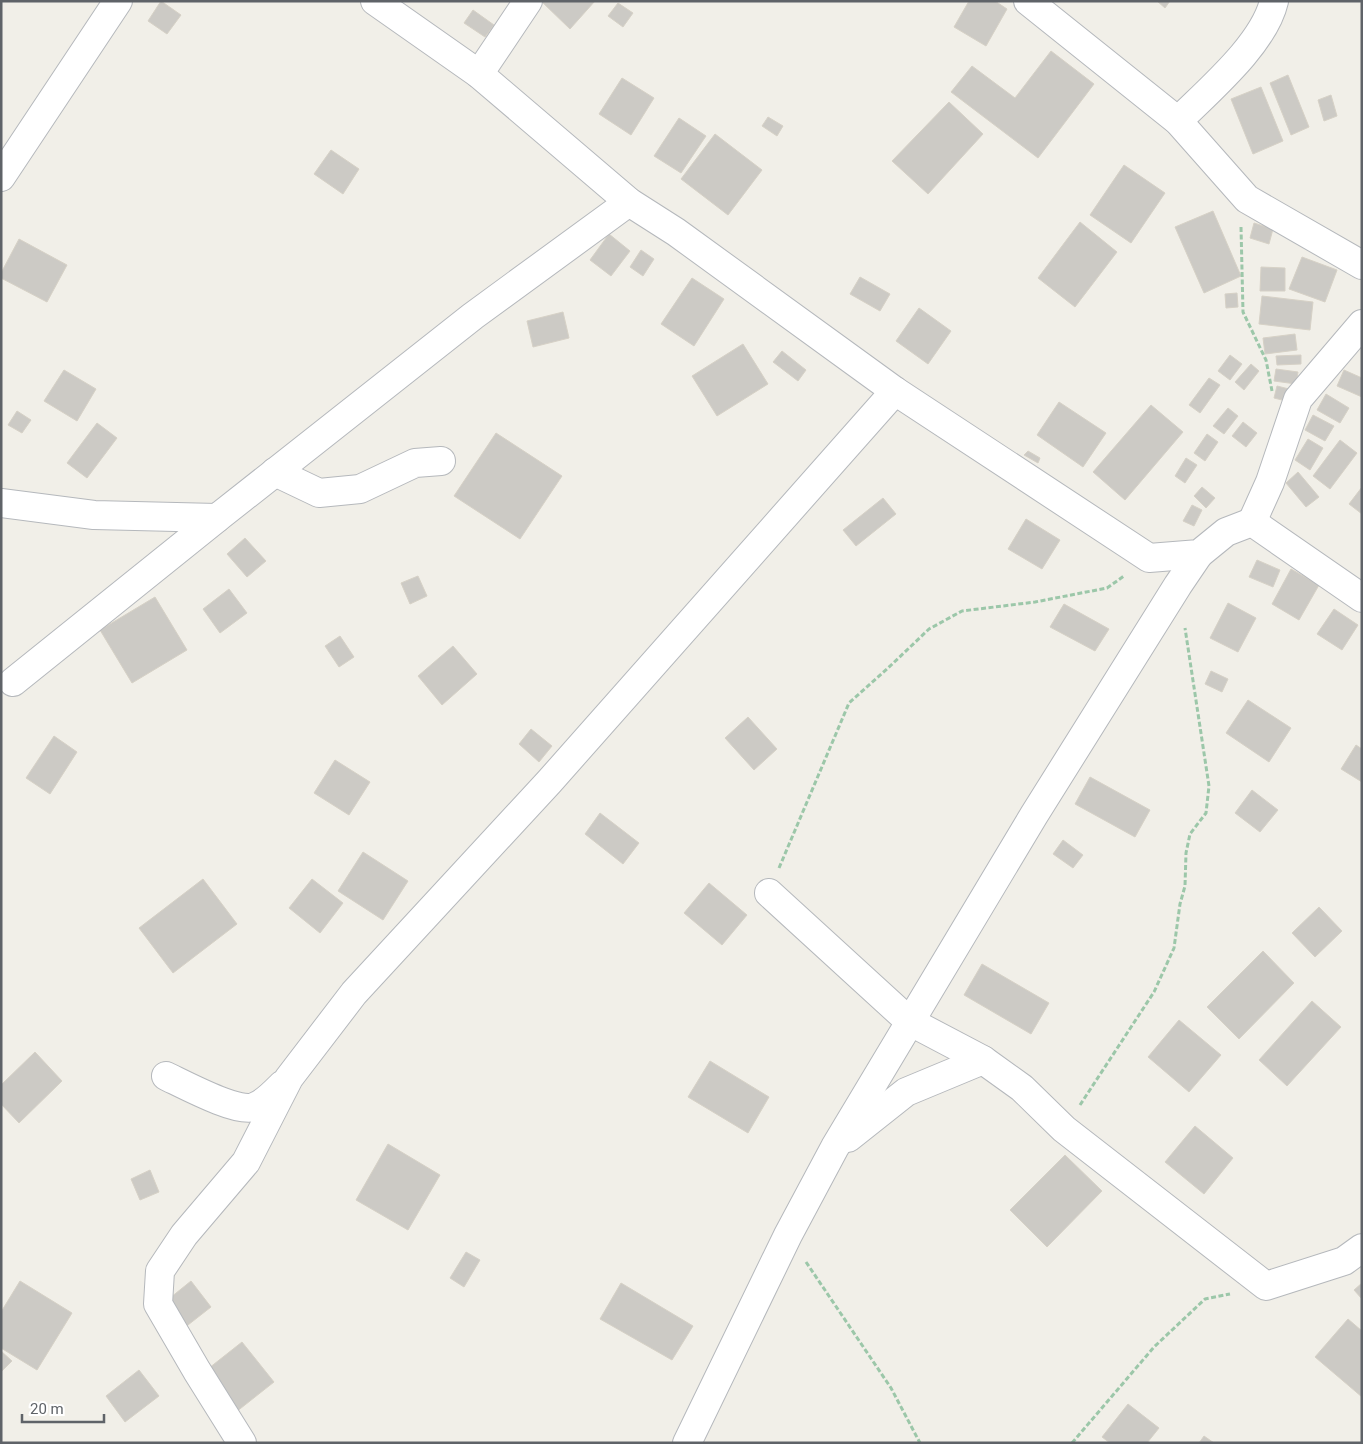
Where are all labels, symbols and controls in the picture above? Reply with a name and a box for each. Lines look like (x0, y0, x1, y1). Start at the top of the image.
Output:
scale bar (22, 1392, 105, 1424)
text: 20 m (30, 1400, 64, 1418)

